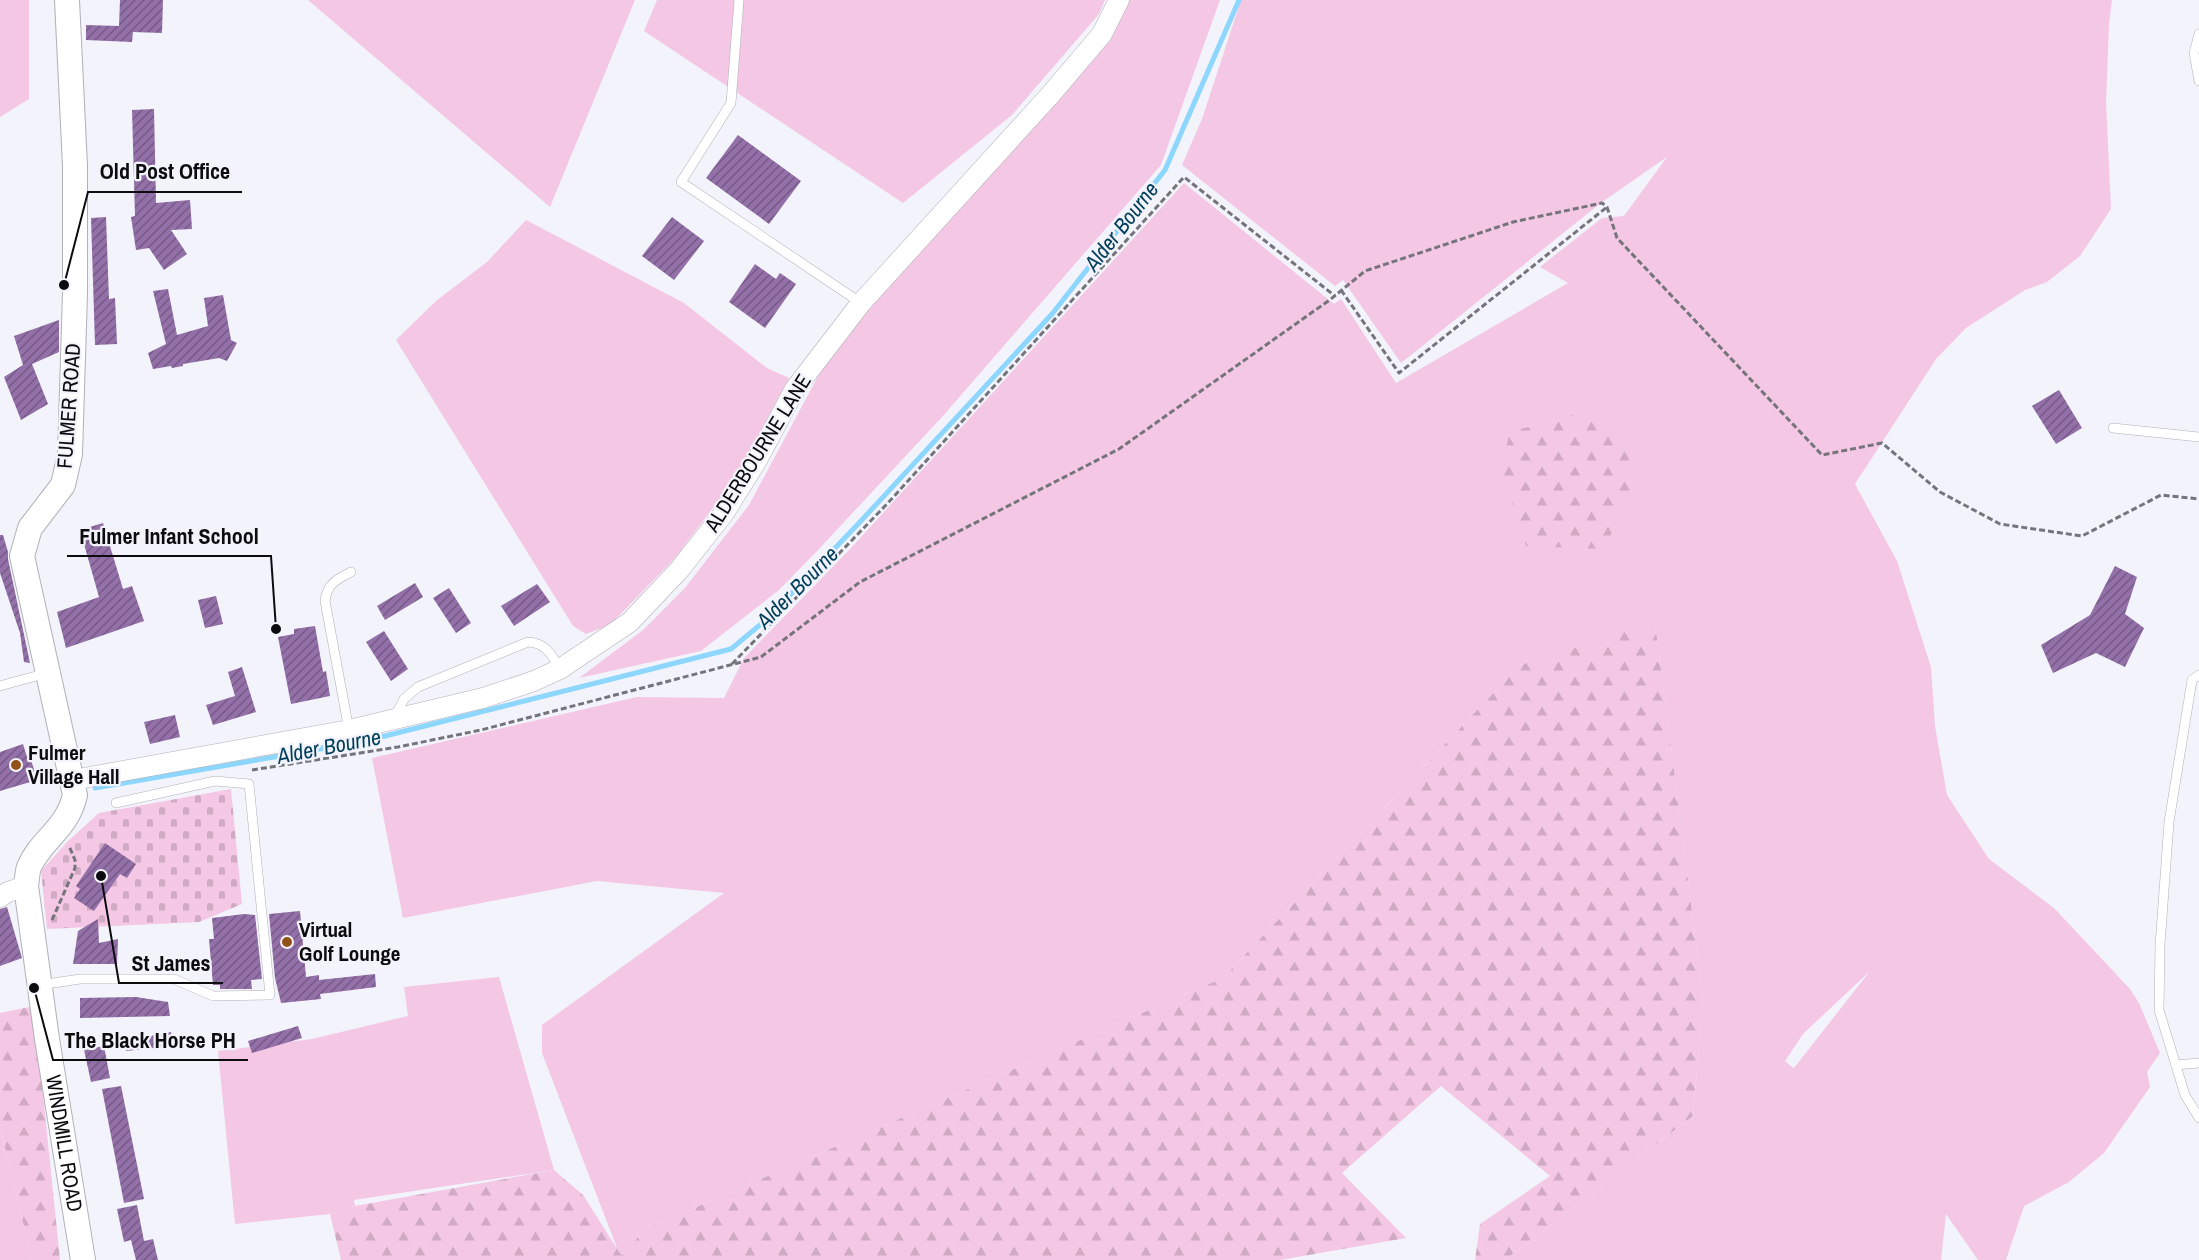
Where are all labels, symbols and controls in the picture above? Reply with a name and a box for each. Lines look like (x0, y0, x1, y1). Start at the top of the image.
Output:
callout: Old Post Office (88, 152, 242, 192)
text: Old Post Office (100, 156, 230, 186)
water label: Alder Bourne (1076, 175, 1165, 278)
street label: FULMER ROAD (50, 342, 87, 469)
street label: ALDERBOURNE LANE (697, 368, 818, 538)
callout: Fulmer Infant School (67, 516, 271, 556)
text: Fulmer Infant School (79, 521, 259, 551)
water label: Alder Bourne (748, 539, 845, 636)
water label: Alder Bourne (273, 721, 384, 771)
place label: Fulmer Village Hall (28, 738, 120, 791)
marker: Fulmer Village Hall (9, 758, 23, 772)
place label: Virtual Golf Lounge (299, 915, 400, 968)
marker: Virtual Golf Lounge (280, 935, 294, 949)
callout: St James (119, 943, 223, 983)
text: St James (131, 948, 211, 978)
callout: The Black Horse PH (53, 1020, 248, 1060)
text: The Black Horse PH (64, 1025, 236, 1055)
street label: WINDMILL ROAD (39, 1073, 90, 1214)

